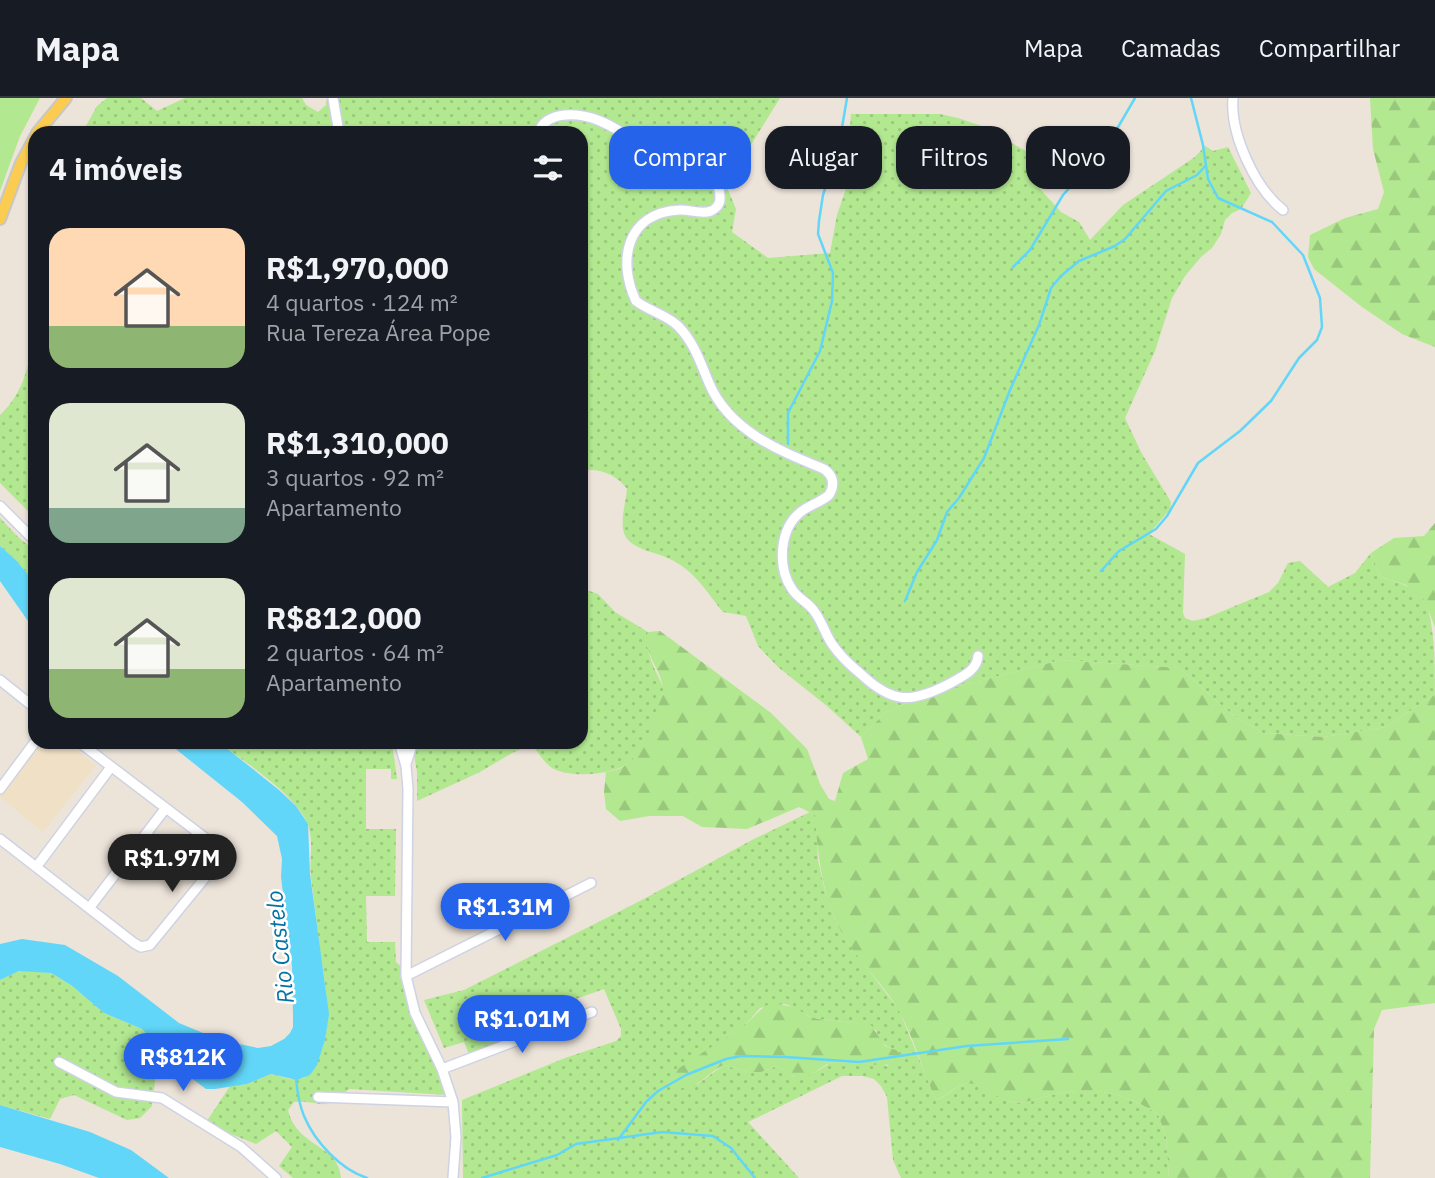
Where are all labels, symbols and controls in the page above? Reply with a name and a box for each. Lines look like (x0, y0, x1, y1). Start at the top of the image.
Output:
text: Mapa (35, 27, 120, 70)
text: Mapa (1024, 32, 1083, 64)
text: Camadas (1121, 32, 1221, 64)
text: Compartilhar (1259, 32, 1400, 64)
chip: Comprar (609, 126, 751, 189)
chip: Alugar (765, 126, 882, 189)
chip: Filtros (896, 126, 1012, 189)
chip: Novo (1026, 126, 1130, 189)
text: 4 imóveis (49, 149, 183, 188)
icon: filters (529, 149, 567, 187)
text: R$1,970,000 (266, 248, 449, 287)
icon: home (105, 256, 189, 340)
text: 4 quartos · 124 m² (266, 287, 458, 317)
text: Rua Tereza Área Pope (266, 317, 491, 347)
text: R$1,310,000 (266, 423, 449, 462)
icon: home (105, 431, 189, 515)
text: 3 quartos · 92 m² (266, 462, 444, 492)
text: Apartamento (266, 492, 402, 522)
text: R$812,000 (266, 598, 422, 637)
icon: home (105, 606, 189, 690)
text: 2 quartos · 64 m² (266, 637, 444, 667)
text: Apartamento (266, 667, 402, 697)
pin: R$1.97M (107, 834, 237, 894)
text: R$1.97M (124, 842, 220, 872)
pin: R$1.31M (440, 884, 570, 943)
water label: Rio Castelo (258, 889, 300, 1005)
text: R$1.31M (457, 891, 553, 921)
pin: R$1.01M (457, 996, 587, 1055)
text: R$1.01M (474, 1003, 570, 1033)
pin: R$812K (126, 1034, 240, 1093)
text: R$812K (140, 1041, 226, 1071)

